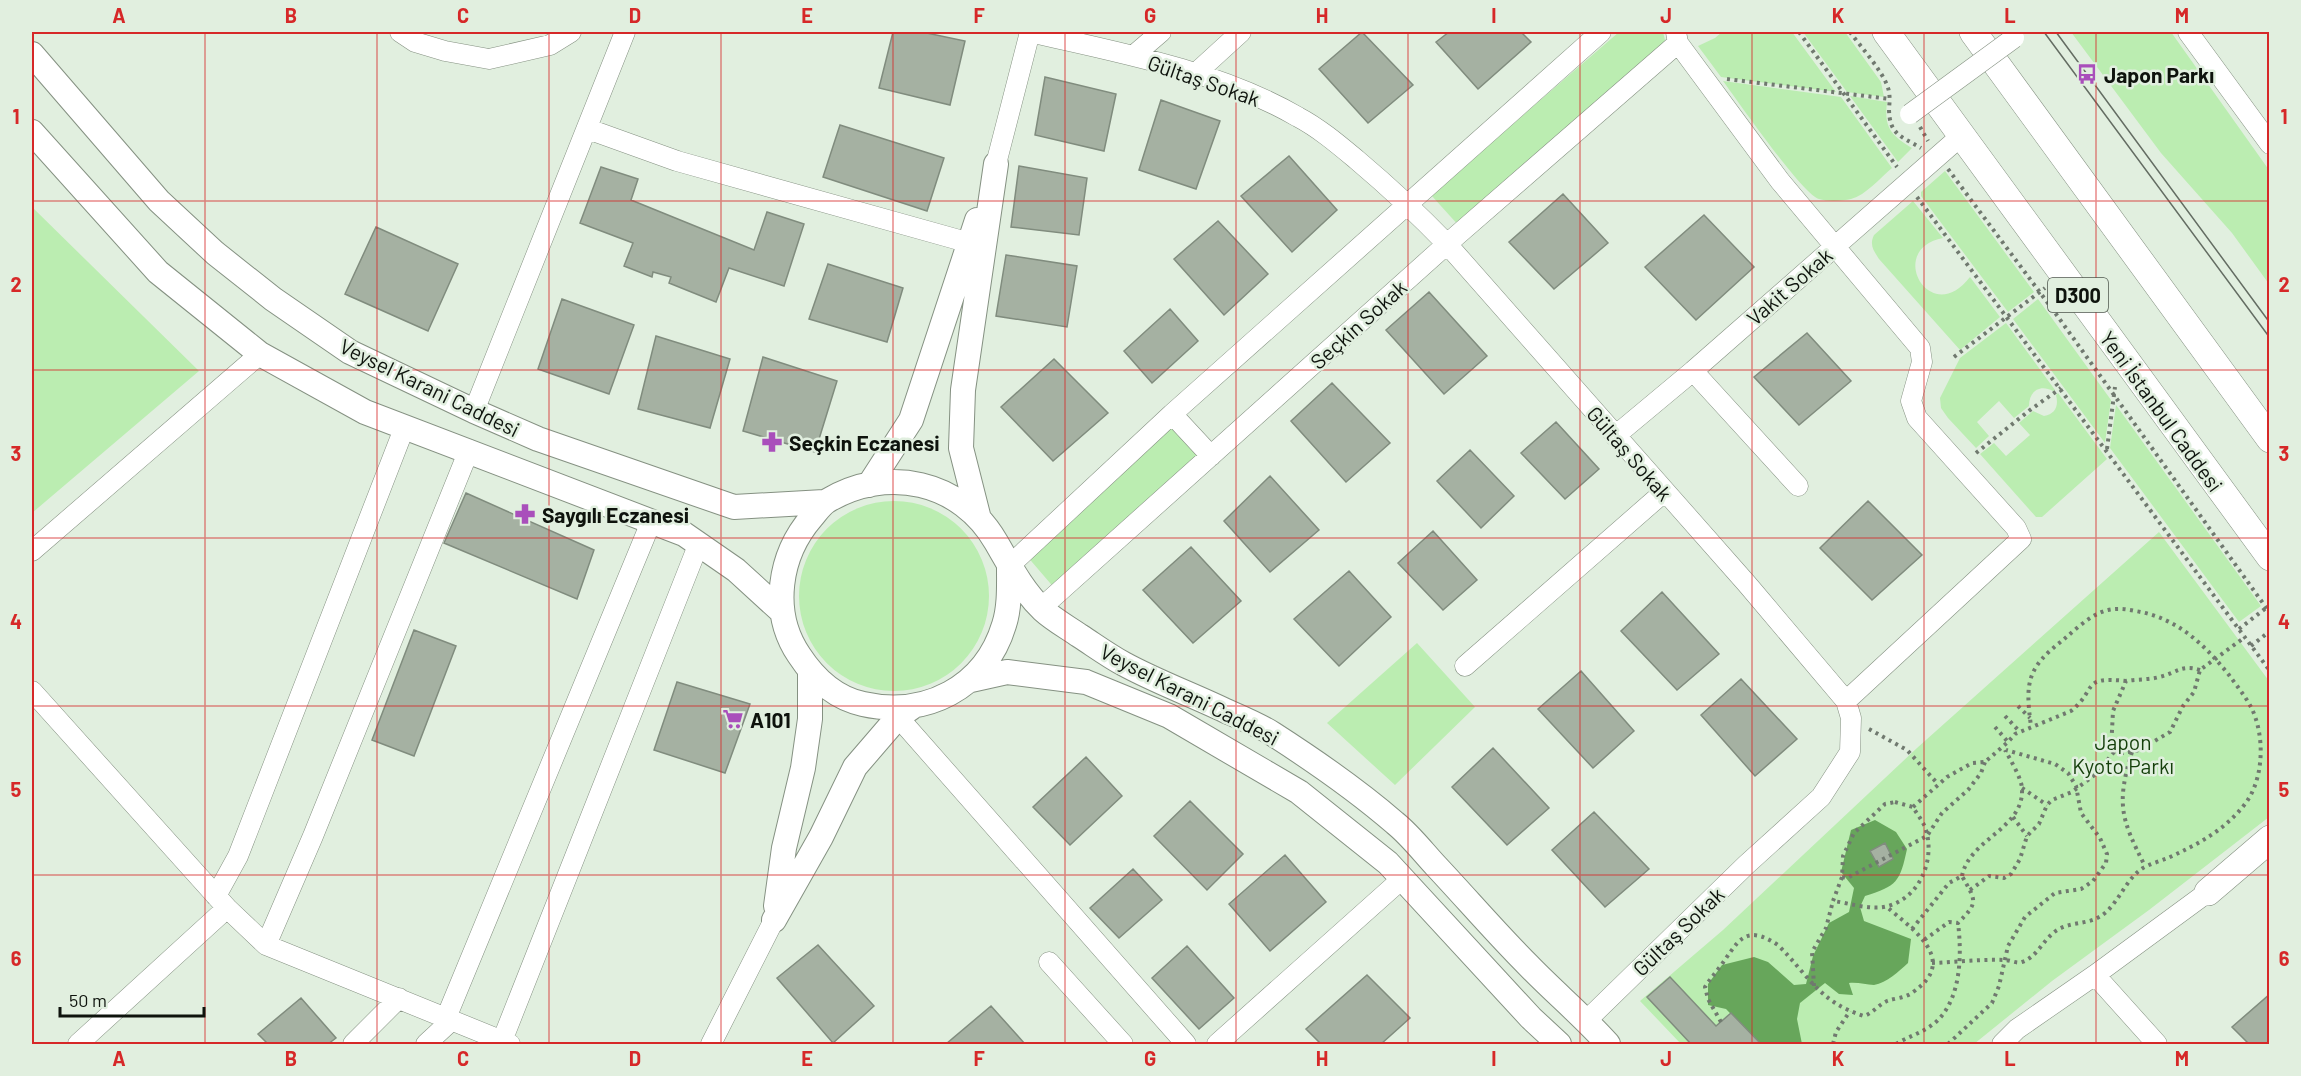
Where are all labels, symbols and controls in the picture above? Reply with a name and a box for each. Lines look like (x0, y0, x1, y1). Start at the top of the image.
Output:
text: A (112, 3, 126, 27)
text: B (285, 3, 297, 27)
text: C (457, 3, 469, 27)
text: D (629, 3, 641, 27)
text: E (801, 3, 813, 27)
text: F (973, 3, 985, 27)
text: G (1144, 3, 1156, 27)
text: H (1316, 3, 1328, 27)
text: I (1491, 3, 1497, 27)
text: J (1660, 3, 1672, 27)
text: K (1832, 3, 1845, 27)
text: L (2004, 3, 2016, 27)
text: M (2175, 3, 2189, 27)
street label: Gültaş Sokak (1145, 49, 1263, 111)
bus stop icon: Japon Parkı (2075, 62, 2099, 86)
place label: Japon Parkı (2104, 62, 2214, 87)
text: 1 (12, 104, 20, 128)
text: 1 (2280, 104, 2288, 128)
street label: Vakit Sokak (1741, 242, 1837, 330)
text: 2 (10, 272, 22, 296)
text: 2 (2278, 272, 2290, 296)
street label: Seçkin Sokak (1305, 274, 1411, 374)
road number: D300 (2048, 278, 2108, 312)
street label: Yeni İstanbul Caddesi (2095, 326, 2229, 496)
street label: Veysel Karani Caddesi (336, 333, 524, 441)
street label: Gültaş Sokak (1582, 401, 1678, 505)
pharmacy icon: Seçkin Eczanesi (760, 430, 784, 454)
place label: Seçkin Eczanesi (789, 430, 940, 455)
text: 3 (11, 441, 21, 465)
text: 3 (2279, 441, 2289, 465)
pharmacy icon: Saygılı Eczanesi (513, 502, 537, 526)
place label: Saygılı Eczanesi (542, 502, 689, 527)
text: 4 (10, 609, 22, 633)
text: 4 (2278, 609, 2290, 633)
street label: Veysel Karani Caddesi (1097, 638, 1283, 750)
supermarket icon: A101 (721, 707, 745, 731)
place label: A101 (750, 707, 791, 732)
park label: Japon Kyoto Parkı (2072, 729, 2174, 778)
text: 5 (11, 777, 22, 801)
text: 5 (2279, 777, 2290, 801)
street label: Gültaş Sokak (1627, 881, 1729, 981)
text: 6 (11, 946, 22, 970)
text: 6 (2279, 946, 2290, 970)
scale bar (60, 980, 204, 1018)
text: 50 m (69, 989, 107, 1011)
text: A (112, 1046, 126, 1070)
text: B (285, 1046, 297, 1070)
text: C (457, 1046, 469, 1070)
text: D (629, 1046, 641, 1070)
text: E (801, 1046, 813, 1070)
text: F (973, 1046, 985, 1070)
text: G (1144, 1046, 1156, 1070)
text: H (1316, 1046, 1328, 1070)
text: I (1491, 1046, 1497, 1070)
text: J (1660, 1046, 1672, 1070)
text: K (1832, 1046, 1845, 1070)
text: L (2004, 1046, 2016, 1070)
text: M (2175, 1046, 2189, 1070)

